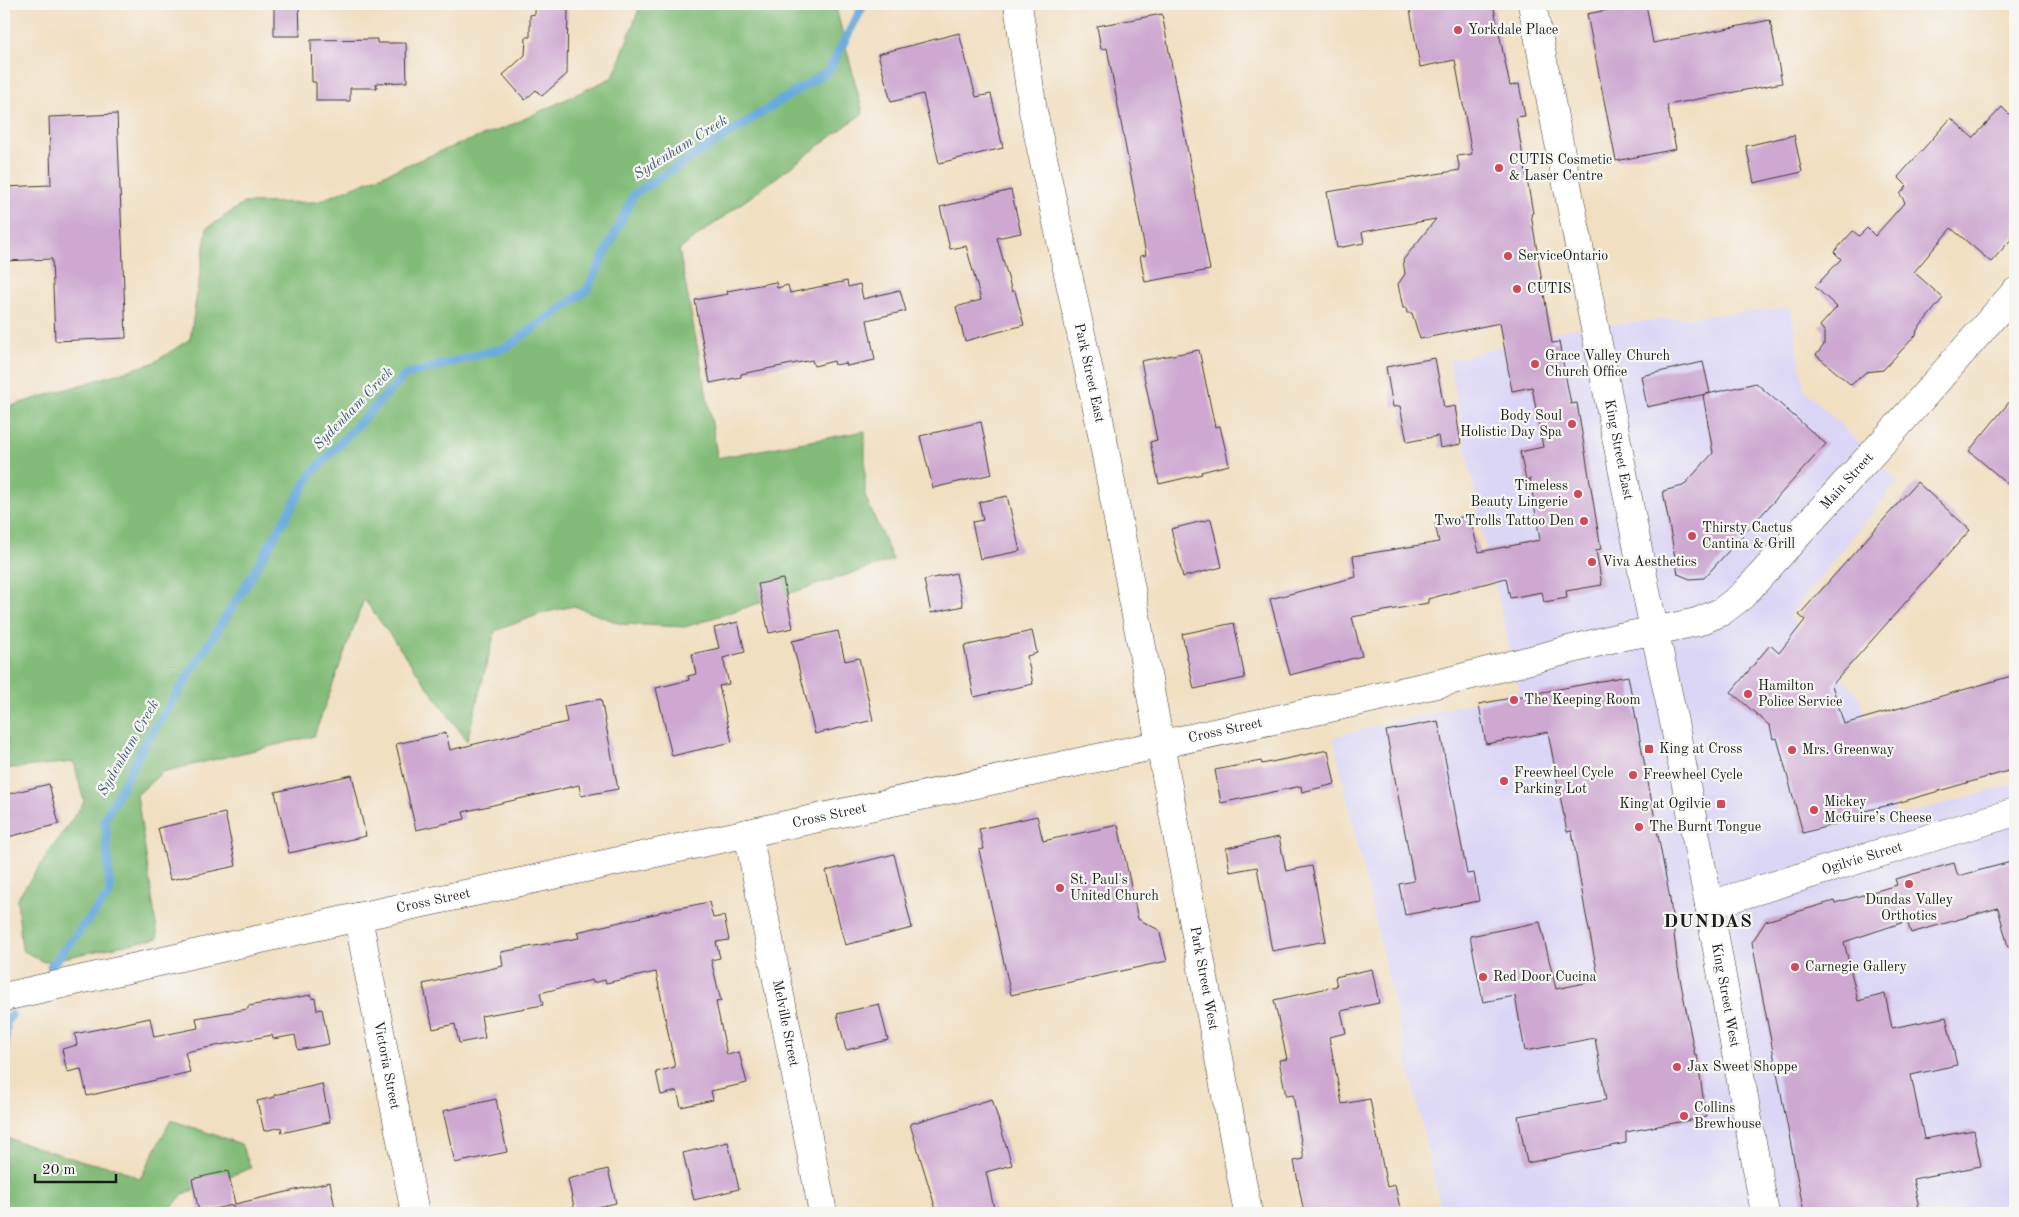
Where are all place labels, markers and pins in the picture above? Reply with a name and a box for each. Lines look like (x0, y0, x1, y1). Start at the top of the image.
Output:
place label: Yorkdale Place (1468, 23, 1558, 37)
marker: Yorkdale Place (1452, 24, 1464, 36)
place label: CUTIS Cosmetic & Laser Centre (1509, 153, 1612, 183)
marker: CUTIS Cosmetic & Laser Centre (1493, 162, 1505, 174)
place label: ServiceOntario (1518, 249, 1608, 263)
marker: ServiceOntario (1502, 250, 1514, 262)
place label: CUTIS (1527, 282, 1572, 296)
marker: CUTIS (1511, 283, 1523, 295)
place label: Grace Valley Church Church Office (1545, 349, 1670, 379)
marker: Grace Valley Church Church Office (1529, 358, 1541, 370)
place label: Body Soul Holistic Day Spa (1460, 409, 1562, 439)
marker: Body Soul Holistic Day Spa (1566, 418, 1578, 430)
place label: Timeless Beauty Lingerie (1471, 479, 1568, 509)
marker: Timeless Beauty Lingerie (1572, 488, 1584, 500)
place label: Two Trolls Tattoo Den (1434, 514, 1574, 528)
marker: Two Trolls Tattoo Den (1578, 515, 1590, 527)
place label: Thirsty Cactus Cantina & Grill (1702, 521, 1795, 551)
marker: Thirsty Cactus Cantina & Grill (1686, 530, 1698, 542)
place label: Viva Aesthetics (1602, 555, 1697, 569)
marker: Viva Aesthetics (1586, 556, 1598, 568)
place label: Hamilton Police Service (1758, 679, 1842, 709)
marker: Hamilton Police Service (1742, 688, 1754, 700)
place label: The Keeping Room (1524, 693, 1641, 707)
marker: The Keeping Room (1508, 694, 1520, 706)
place label: King at Cross (1659, 742, 1742, 756)
marker: King at Cross (1643, 743, 1655, 755)
place label: Mrs. Greenway (1802, 743, 1895, 757)
marker: Mrs. Greenway (1786, 744, 1798, 756)
place label: Freewheel Cycle Parking Lot (1514, 766, 1614, 796)
place label: Freewheel Cycle (1643, 768, 1743, 782)
marker: Freewheel Cycle (1627, 769, 1639, 781)
marker: Freewheel Cycle Parking Lot (1498, 775, 1510, 787)
place label: Mickey McGuire’s Cheese (1824, 795, 1932, 825)
place label: King at Ogilvie (1619, 797, 1711, 811)
marker: King at Ogilvie (1715, 798, 1727, 810)
marker: Mickey McGuire’s Cheese (1808, 804, 1820, 816)
place label: The Burnt Tongue (1649, 820, 1761, 834)
marker: The Burnt Tongue (1633, 821, 1645, 833)
place label: St. Paul's United Church (1070, 873, 1159, 903)
marker: Dundas Valley Orthotics (1903, 878, 1915, 890)
marker: St. Paul's United Church (1054, 882, 1066, 894)
place label: Dundas Valley Orthotics (1865, 893, 1954, 923)
place label: Carnegie Gallery (1805, 960, 1907, 974)
marker: Carnegie Gallery (1789, 961, 1801, 973)
place label: Red Door Cucina (1493, 970, 1596, 984)
marker: Red Door Cucina (1477, 971, 1489, 983)
place label: Jax Sweet Shoppe (1687, 1060, 1797, 1074)
marker: Jax Sweet Shoppe (1671, 1061, 1683, 1073)
place label: Collins Brewhouse (1694, 1101, 1761, 1131)
marker: Collins Brewhouse (1678, 1110, 1690, 1122)

